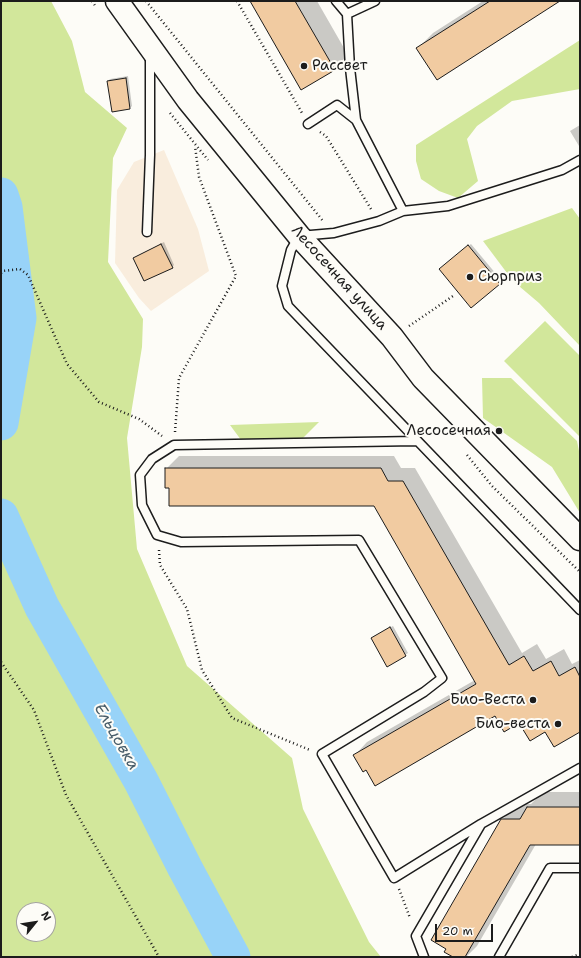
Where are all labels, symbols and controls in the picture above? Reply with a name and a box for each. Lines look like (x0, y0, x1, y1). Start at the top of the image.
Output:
place label: Рассвет (312, 57, 367, 75)
marker: Рассвет (299, 61, 309, 71)
street label: Лесосечная улица (287, 222, 391, 334)
place label: Сюрприз (478, 268, 542, 286)
marker: Сюрприз (465, 272, 475, 282)
place label: Лесосечная (407, 422, 491, 440)
marker: Лесосечная (494, 426, 504, 436)
place label: Био-Веста (450, 691, 525, 709)
marker: Био-Веста (528, 695, 538, 705)
water label: Ельцовка (89, 700, 143, 774)
place label: Био-веста (475, 715, 550, 733)
marker: Био-веста (553, 719, 563, 729)
north arrow (16, 902, 56, 942)
text: N (37, 909, 55, 924)
scale bar (437, 916, 495, 942)
text: 20 m (442, 923, 473, 939)

